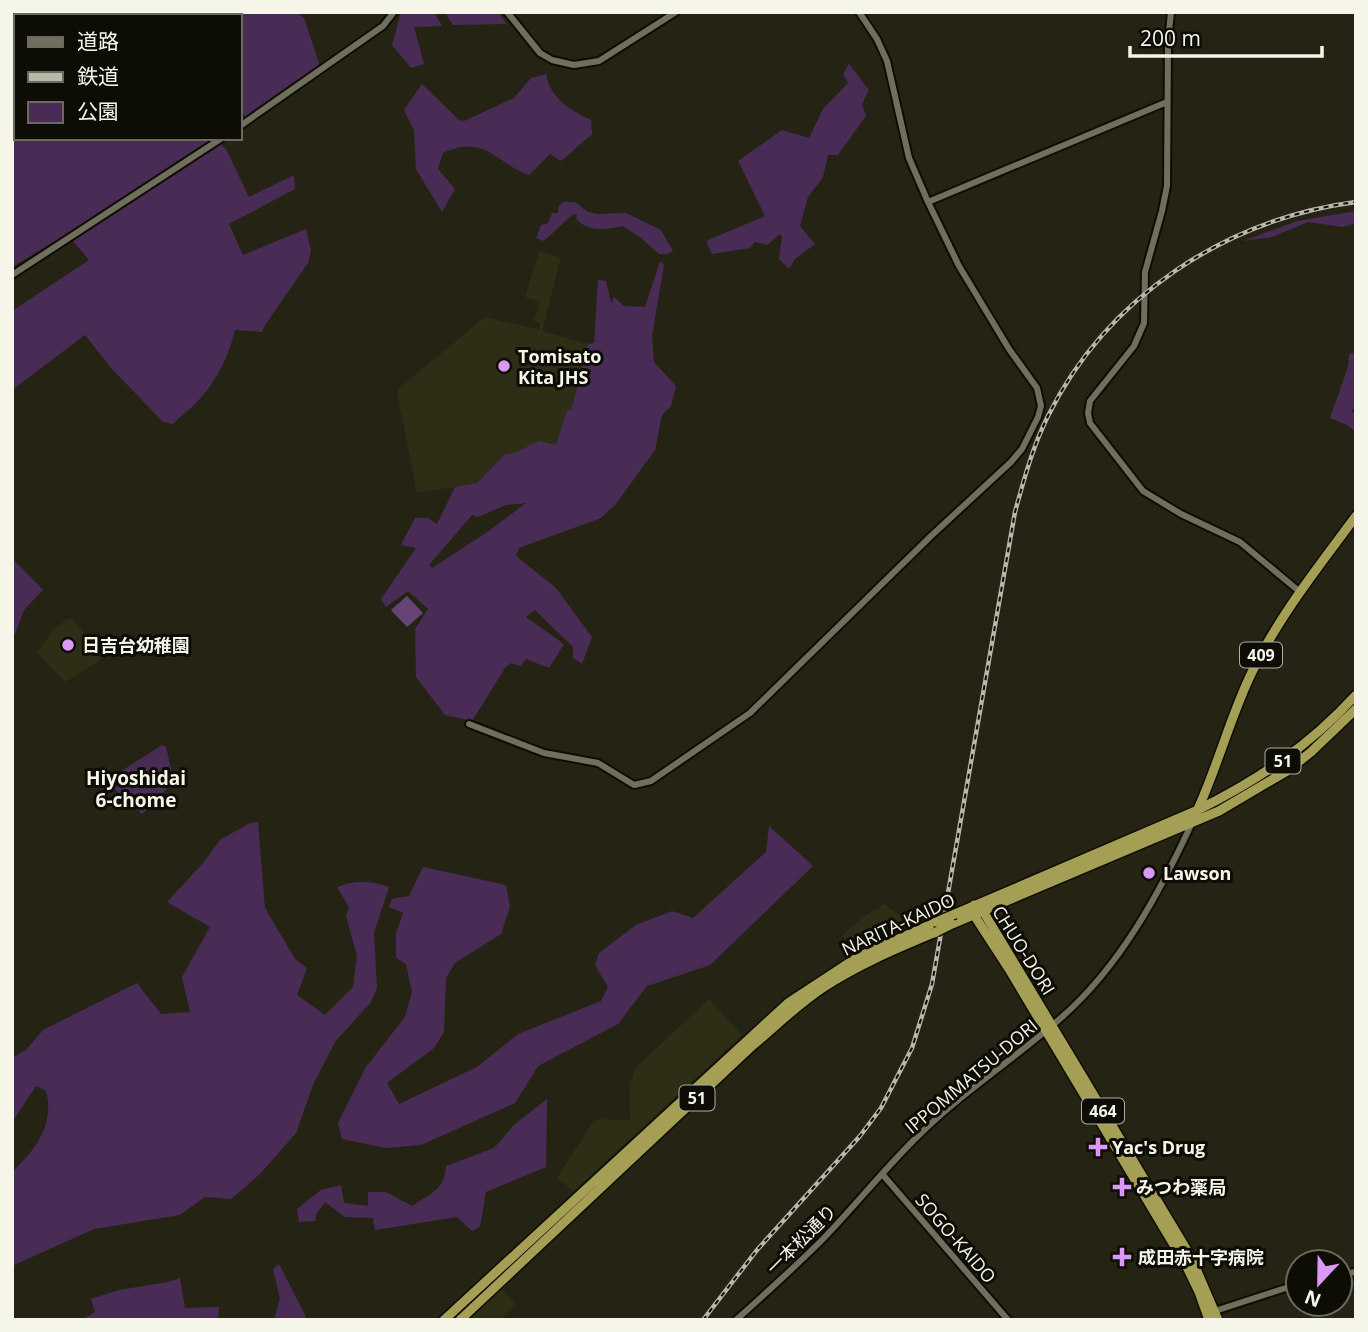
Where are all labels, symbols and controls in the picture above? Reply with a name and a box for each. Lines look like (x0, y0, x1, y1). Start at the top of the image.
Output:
legend (14, 14, 242, 140)
scale bar (1130, 14, 1322, 58)
text: 200 m (1140, 24, 1201, 52)
text: 道路 (77, 27, 119, 55)
text: 鉄道 (77, 62, 119, 90)
text: 公園 (77, 97, 119, 125)
place label: Tomisato Kita JHS (518, 344, 602, 389)
marker: Tomisato Kita JHS (496, 358, 512, 374)
place label: 日吉台幼稚園 (82, 633, 190, 657)
marker: 日吉台幼稚園 (60, 637, 76, 653)
road number: 409 (1240, 642, 1282, 668)
road number: 51 (1266, 748, 1300, 774)
district label: Hiyoshidai 6-chome (86, 765, 186, 813)
place label: Lawson (1163, 861, 1231, 885)
marker: Lawson (1141, 865, 1157, 881)
street label: NARITA-KAIDO (837, 887, 959, 961)
street label: CHUO-DORI (987, 901, 1061, 999)
street label: IPPOMMATSU-DORI (900, 1013, 1042, 1139)
road number: 51 (680, 1086, 714, 1110)
road number: 464 (1082, 1098, 1124, 1124)
place label: Yac's Drug (1112, 1135, 1205, 1159)
marker: Yac's Drug (1090, 1139, 1106, 1155)
place label: みつわ薬局 (1136, 1175, 1226, 1199)
marker: みつわ薬局 (1114, 1179, 1130, 1195)
street label: SOGO-KAIDO (910, 1188, 1002, 1288)
street label: 一本松通り (761, 1199, 841, 1279)
place label: 成田赤十字病院 (1138, 1245, 1264, 1269)
marker: 成田赤十字病院 (1112, 1247, 1132, 1267)
north arrow (1284, 1248, 1354, 1318)
text: N (1301, 1284, 1325, 1314)

